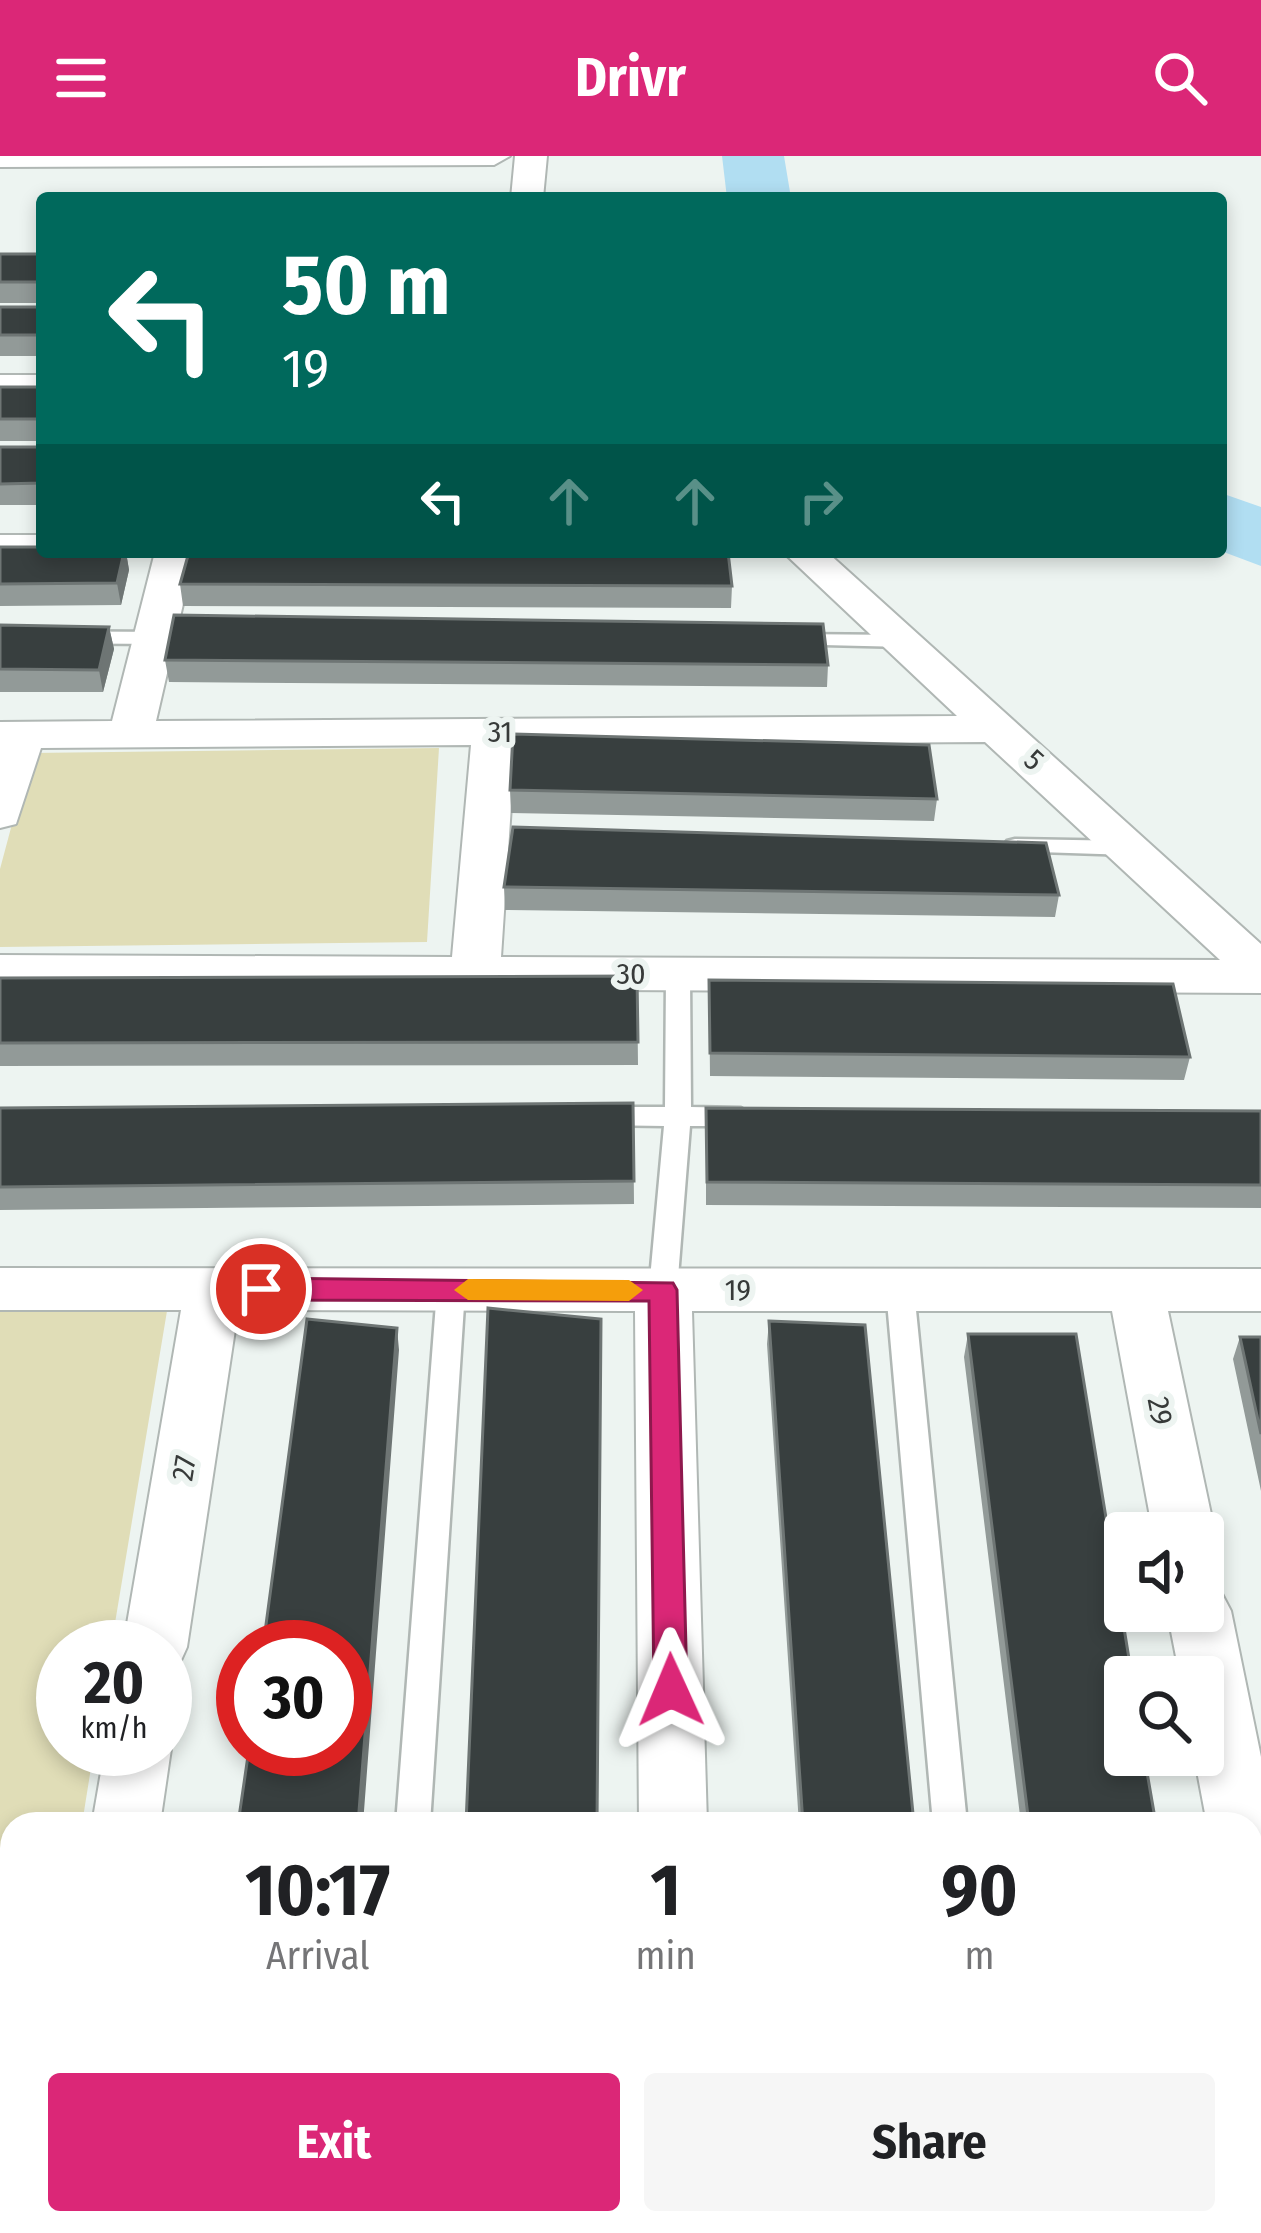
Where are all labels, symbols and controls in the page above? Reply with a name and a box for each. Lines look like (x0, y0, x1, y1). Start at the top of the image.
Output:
icon: menu (48, 45, 114, 111)
icon: search (1147, 45, 1213, 111)
text: Drivr (575, 46, 686, 110)
text: 50 m (282, 235, 451, 336)
icon: left (84, 240, 240, 396)
text: 19 (282, 337, 329, 401)
icon: left (410, 468, 476, 534)
icon: ahead (536, 468, 602, 534)
icon: ahead (662, 468, 728, 534)
icon: right (788, 468, 854, 534)
street label: 31 (488, 714, 512, 750)
street label: 5 (1017, 742, 1051, 778)
street label: 30 (616, 956, 646, 992)
pin (210, 1238, 312, 1340)
icon: arrive (228, 1256, 294, 1322)
street label: 19 (725, 1272, 751, 1308)
street label: 29 (1140, 1394, 1180, 1428)
street label: 27 (164, 1453, 204, 1483)
map controls (1104, 1512, 1224, 1776)
button: sound (1104, 1512, 1224, 1632)
speed limit sign: 30 (216, 1620, 372, 1776)
position arrow (608, 1627, 734, 1753)
text: 20 (84, 1647, 144, 1719)
button: search (1104, 1656, 1224, 1776)
text: km/h (81, 1710, 147, 1746)
text: 10:17 (245, 1848, 390, 1934)
text: 1 (650, 1848, 681, 1934)
text: 90 (941, 1848, 1018, 1934)
text: Arrival (266, 1933, 369, 1979)
text: min (636, 1933, 696, 1979)
text: m (964, 1933, 994, 1979)
button: Exit (48, 2073, 620, 2211)
button: Share (644, 2073, 1215, 2211)

